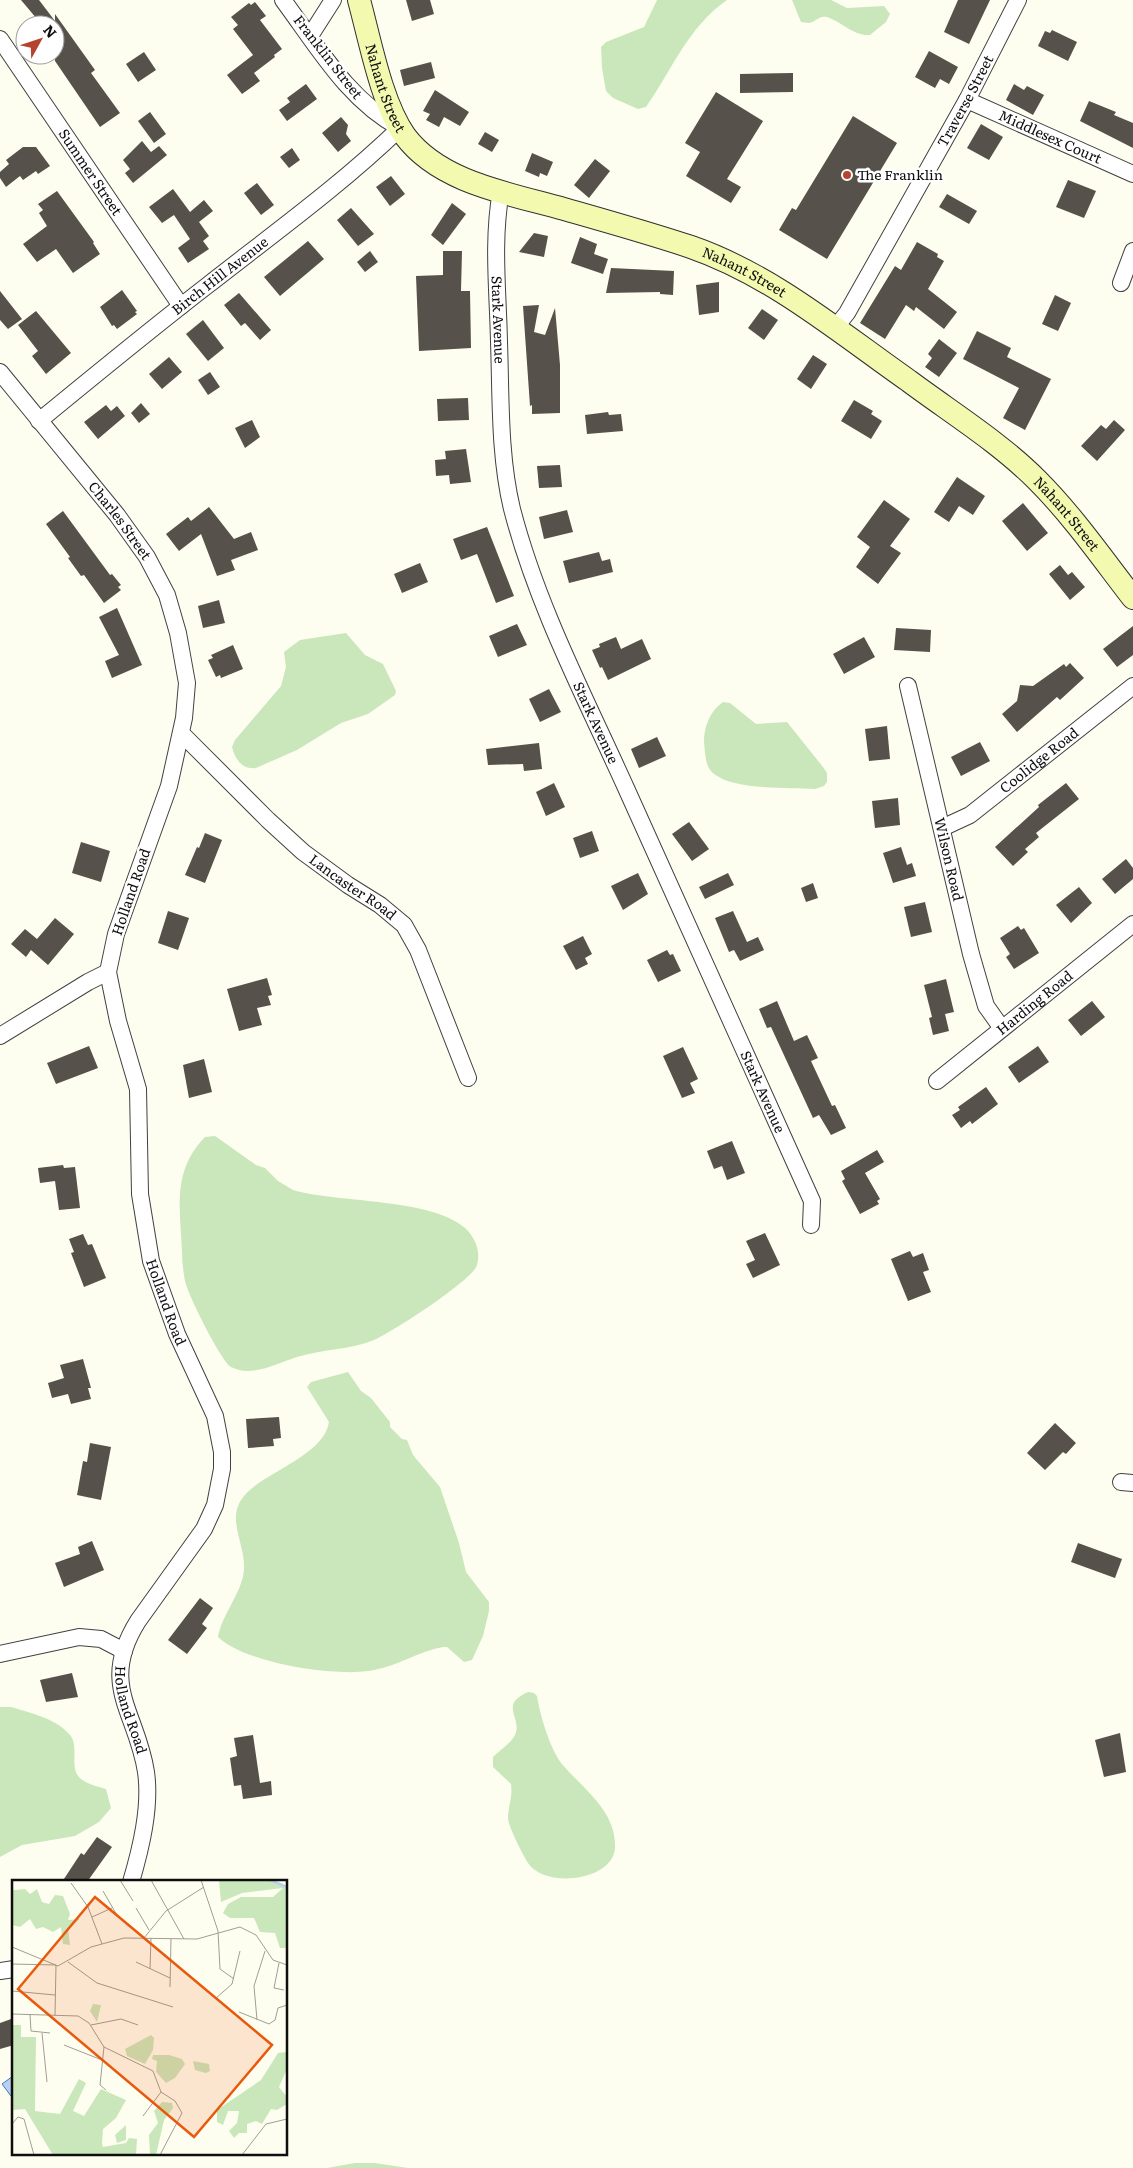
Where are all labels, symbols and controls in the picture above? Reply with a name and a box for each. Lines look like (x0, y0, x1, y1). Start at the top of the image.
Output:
street label: Franklin Street (290, 10, 368, 103)
north arrow (15, 15, 65, 65)
text: N (39, 20, 62, 42)
street label: Nahant Street (361, 41, 411, 136)
street label: Traverse Street (932, 51, 998, 150)
street label: Middlesex Court (996, 104, 1105, 168)
street label: Summer Street (55, 124, 128, 219)
place label: The Franklin (857, 164, 943, 184)
marker: The Franklin (841, 169, 853, 181)
street label: Birch Hill Avenue (167, 231, 272, 319)
street label: Nahant Street (699, 241, 791, 301)
street label: Stark Avenue (487, 275, 511, 364)
street label: Nahant Street (1030, 471, 1105, 555)
street label: Charles Street (84, 477, 157, 564)
street label: Stark Avenue (569, 678, 624, 766)
street label: Coolidge Road (995, 722, 1083, 797)
street label: Wilson Road (930, 815, 969, 903)
street label: Holland Road (106, 845, 154, 938)
street label: Lancaster Road (306, 849, 402, 924)
street label: Harding Road (991, 965, 1077, 1039)
street label: Stark Avenue (736, 1047, 791, 1136)
street label: Holland Road (142, 1256, 192, 1349)
street label: Holland Road (111, 1665, 153, 1756)
inset map (12, 1880, 288, 2156)

